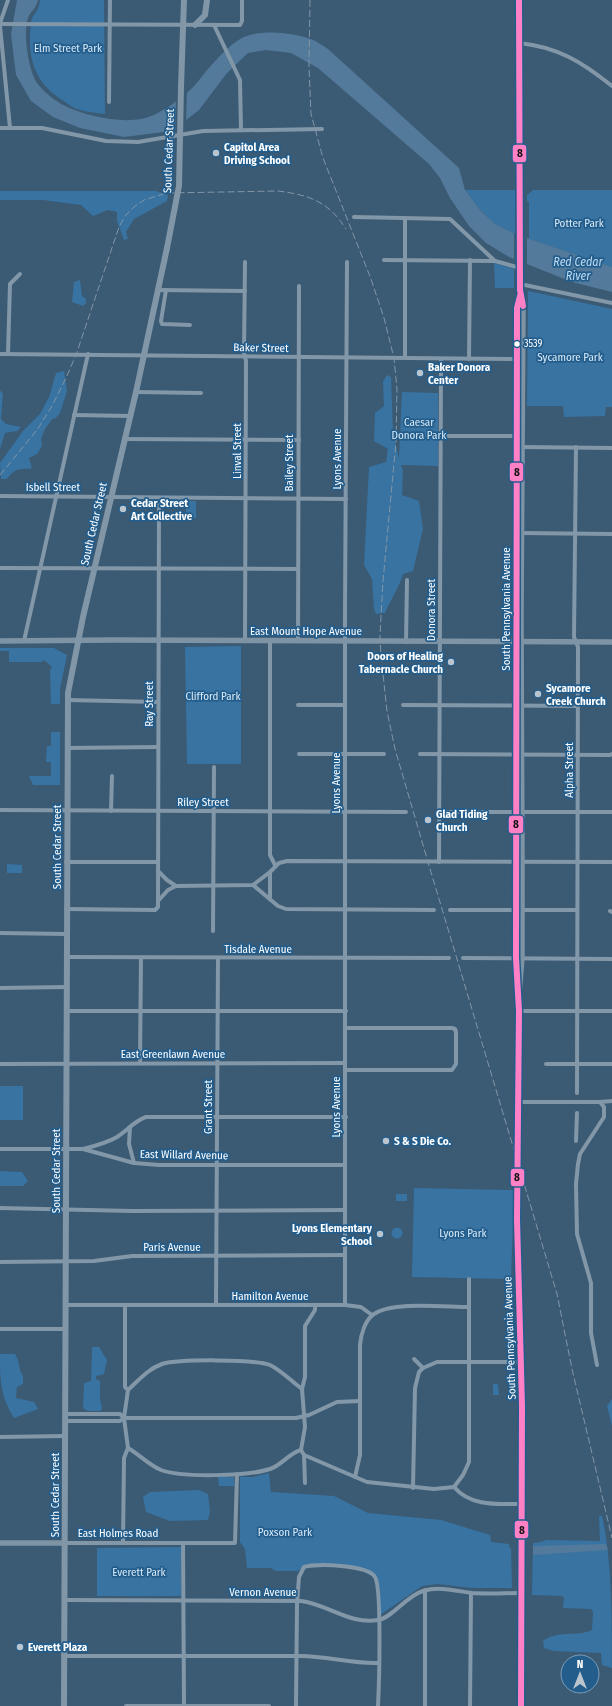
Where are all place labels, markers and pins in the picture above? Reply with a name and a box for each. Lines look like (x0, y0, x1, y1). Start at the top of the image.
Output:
place label: Capitol Area Driving School (224, 141, 291, 167)
marker: Capitol Area Driving School (211, 148, 221, 158)
place label: 3539 (524, 338, 542, 350)
marker: 3539 (512, 339, 522, 349)
place label: Baker Donora Center (428, 361, 491, 387)
marker: Baker Donora Center (415, 368, 425, 378)
place label: Cedar Street Art Collective (130, 497, 193, 523)
marker: Cedar Street Art Collective (118, 504, 128, 514)
place label: Doors of Healing Tabernacle Church (359, 650, 444, 676)
marker: Doors of Healing Tabernacle Church (446, 657, 456, 667)
place label: Sycamore Creek Church (546, 682, 606, 708)
marker: Sycamore Creek Church (533, 689, 543, 699)
place label: Glad Tiding Church (436, 808, 488, 834)
marker: Glad Tiding Church (423, 815, 433, 825)
place label: S & S Die Co. (394, 1135, 451, 1148)
marker: S & S Die Co. (381, 1136, 391, 1146)
place label: Lyons Elementary School (292, 1222, 373, 1248)
marker: Lyons Elementary School (375, 1229, 385, 1239)
place label: Everett Plaza (28, 1641, 88, 1654)
marker: Everett Plaza (15, 1642, 25, 1652)

